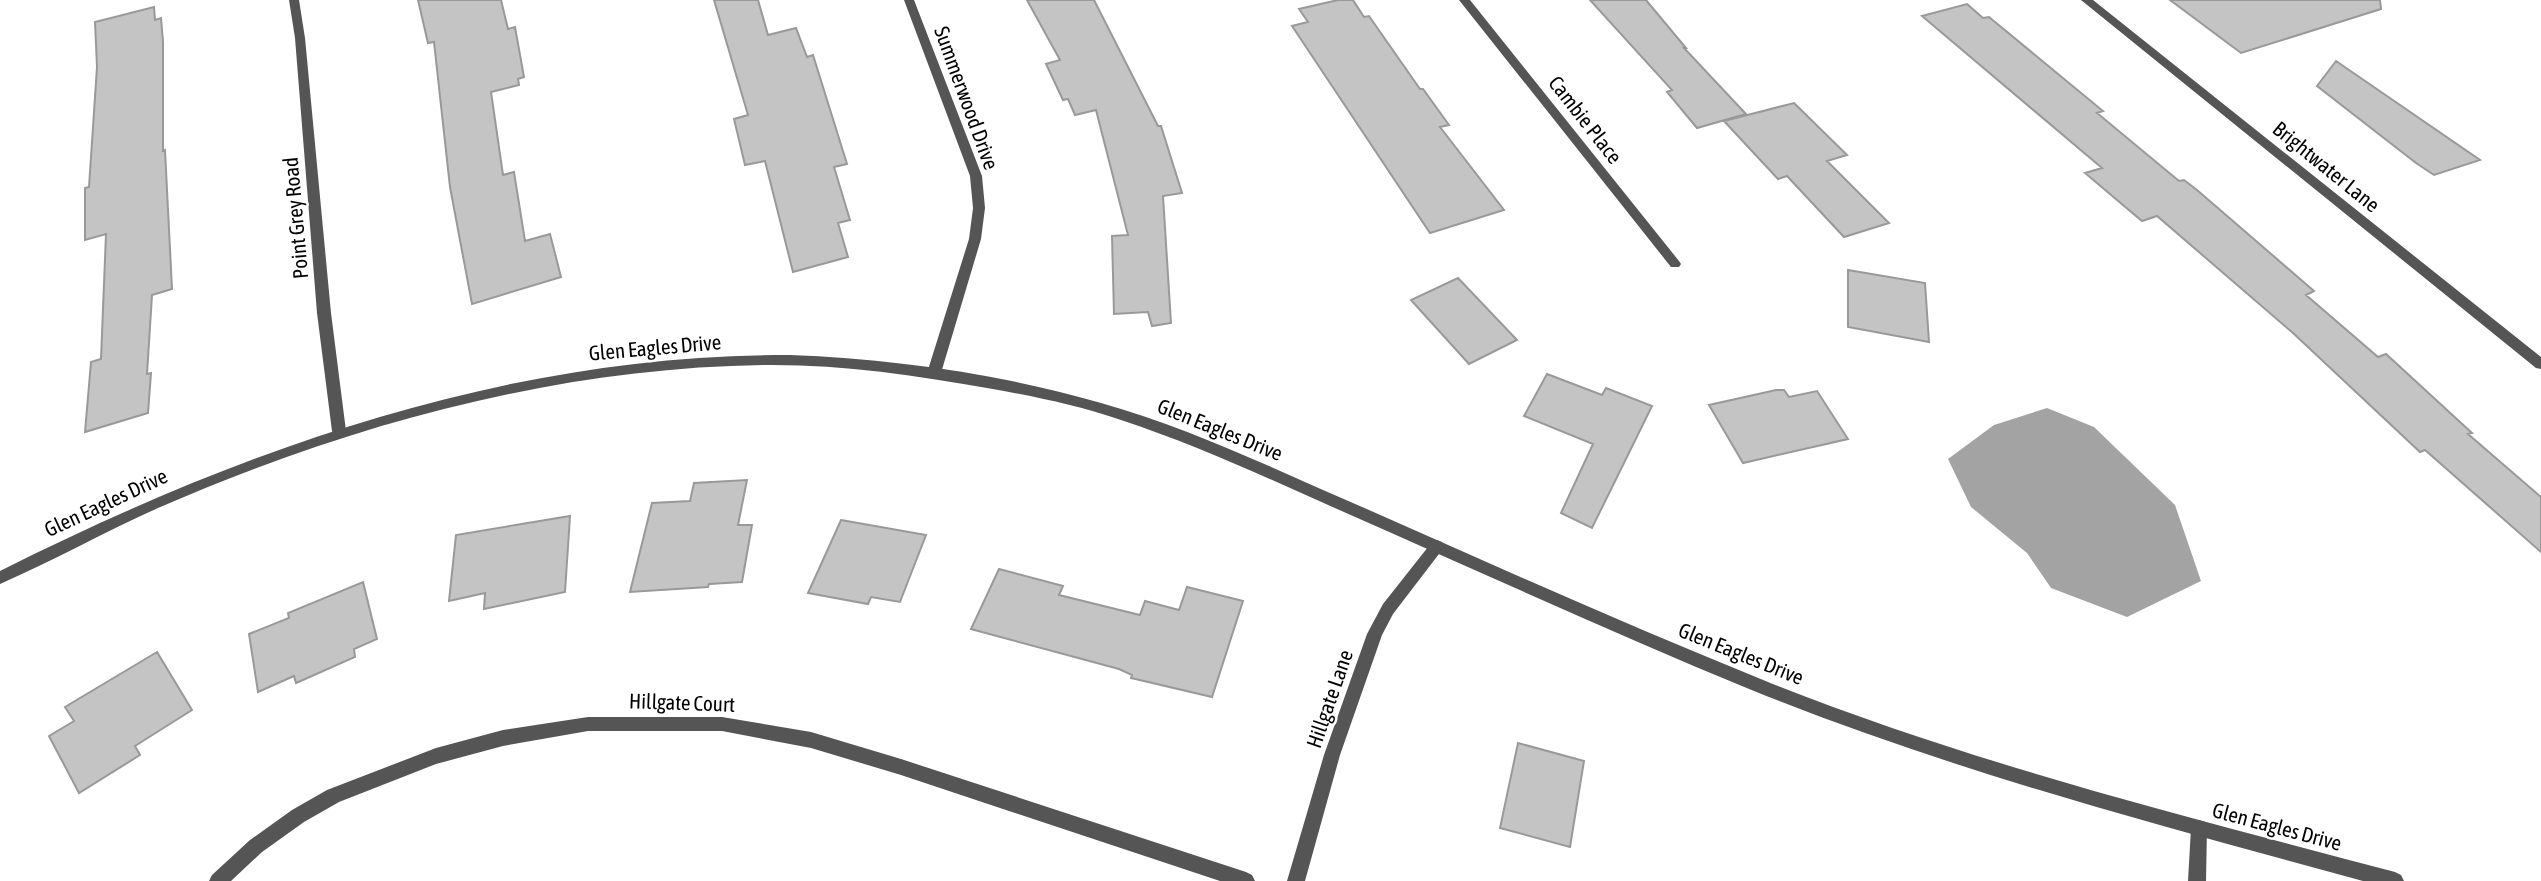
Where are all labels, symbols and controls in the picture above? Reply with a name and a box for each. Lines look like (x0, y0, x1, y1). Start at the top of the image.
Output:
street label: Summerwood Drive (930, 23, 1004, 173)
street label: Cambie Place (1544, 71, 1627, 168)
street label: Brightwater Lane (2268, 116, 2385, 217)
street label: Point Grey Road (278, 156, 312, 280)
street label: Glen Eagles Drive (588, 329, 722, 365)
street label: Glen Eagles Drive (1154, 393, 1286, 465)
street label: Glen Eagles Drive (40, 463, 171, 541)
street label: Glen Eagles Drive (1675, 617, 1807, 689)
street label: Hillgate Lane (1301, 647, 1357, 751)
street label: Hillgate Court (629, 688, 735, 716)
street label: Glen Eagles Drive (2210, 797, 2344, 855)

